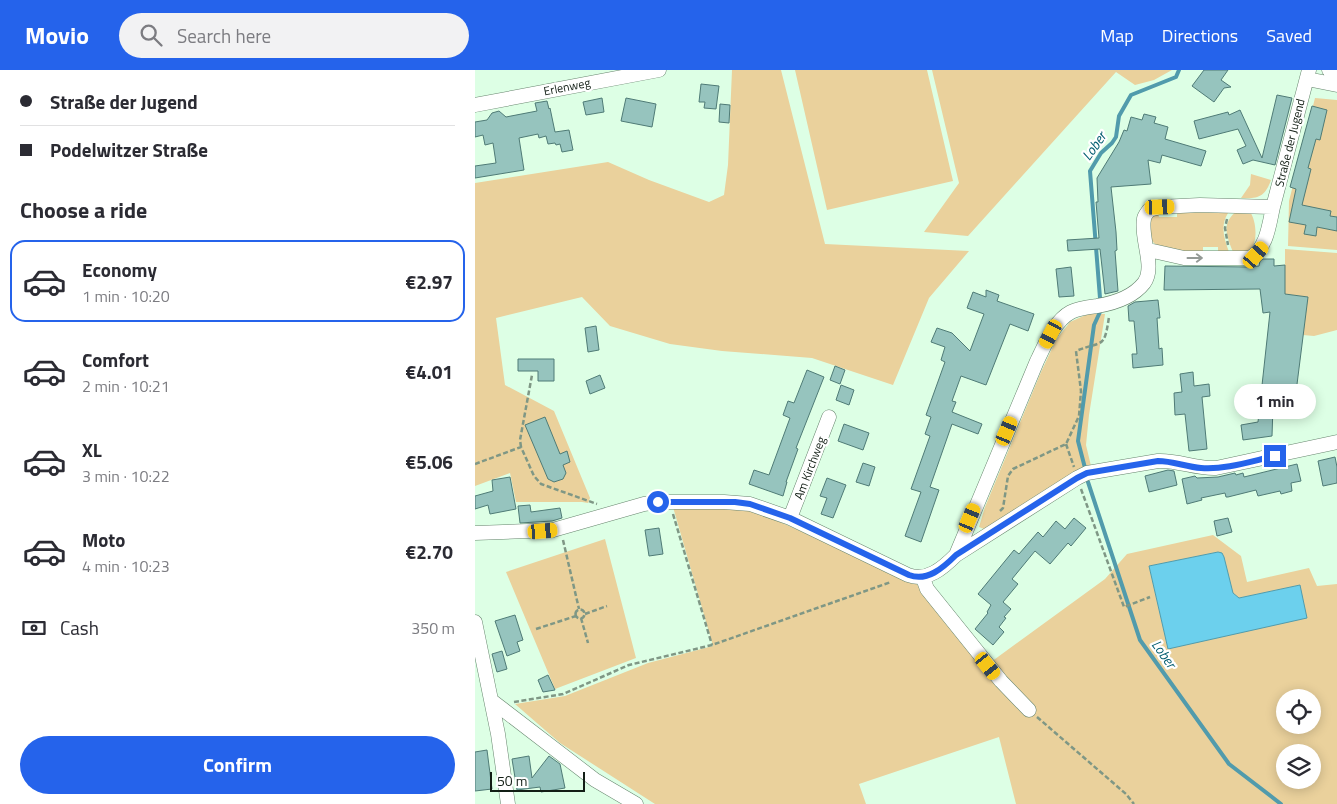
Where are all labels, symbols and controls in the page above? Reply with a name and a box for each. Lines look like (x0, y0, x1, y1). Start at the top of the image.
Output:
search box (119, 13, 469, 58)
text: Movio (25, 17, 89, 53)
icon: search (137, 21, 165, 49)
text: Search here (177, 21, 271, 50)
text: Map (1100, 22, 1134, 49)
text: Directions (1162, 22, 1238, 49)
text: Saved (1266, 22, 1312, 49)
street label: Erlenweg (542, 73, 592, 100)
text: Straße der Jugend (50, 87, 198, 116)
street label: Straße der Jugend (1269, 97, 1310, 189)
water label: Lober (1076, 126, 1112, 164)
text: Podelwitzer Straße (50, 135, 208, 164)
text: Choose a ride (20, 193, 147, 227)
car (1144, 199, 1175, 215)
car (1240, 239, 1271, 271)
one-way arrow (1186, 253, 1203, 263)
text: Economy (82, 255, 157, 284)
icon: car (22, 259, 67, 304)
text: €2.97 (406, 267, 453, 296)
text: 1 min · 10:20 (82, 284, 170, 308)
car (1037, 317, 1064, 351)
text: Comfort (82, 345, 149, 374)
icon: car (22, 349, 67, 394)
text: €4.01 (406, 357, 453, 386)
text: 2 min · 10:21 (82, 374, 170, 398)
callout: 1 min (1234, 384, 1316, 418)
text: 1 min (1256, 389, 1294, 413)
car (994, 414, 1019, 448)
street label: Am Kirchweg (789, 433, 830, 502)
text: XL (82, 435, 102, 464)
icon: car (22, 439, 67, 484)
route end (1264, 445, 1286, 467)
text: €5.06 (406, 447, 453, 476)
text: 3 min · 10:22 (82, 464, 170, 488)
route start (647, 491, 669, 513)
car (957, 501, 982, 535)
car (527, 522, 558, 540)
text: Moto (82, 525, 125, 554)
icon: car (22, 529, 67, 574)
text: €2.70 (406, 537, 453, 566)
text: 4 min · 10:23 (82, 554, 170, 578)
text: Cash (60, 613, 99, 642)
icon: cash (20, 614, 48, 642)
text: 350 m (411, 616, 455, 640)
water label: Lober (1147, 635, 1183, 674)
car (972, 650, 1003, 682)
map controls (1276, 689, 1321, 789)
button: locate (1276, 689, 1321, 734)
button: Confirm (20, 736, 455, 794)
button: layers (1276, 744, 1321, 789)
scale bar (490, 769, 585, 792)
text: 50 m (497, 770, 527, 791)

